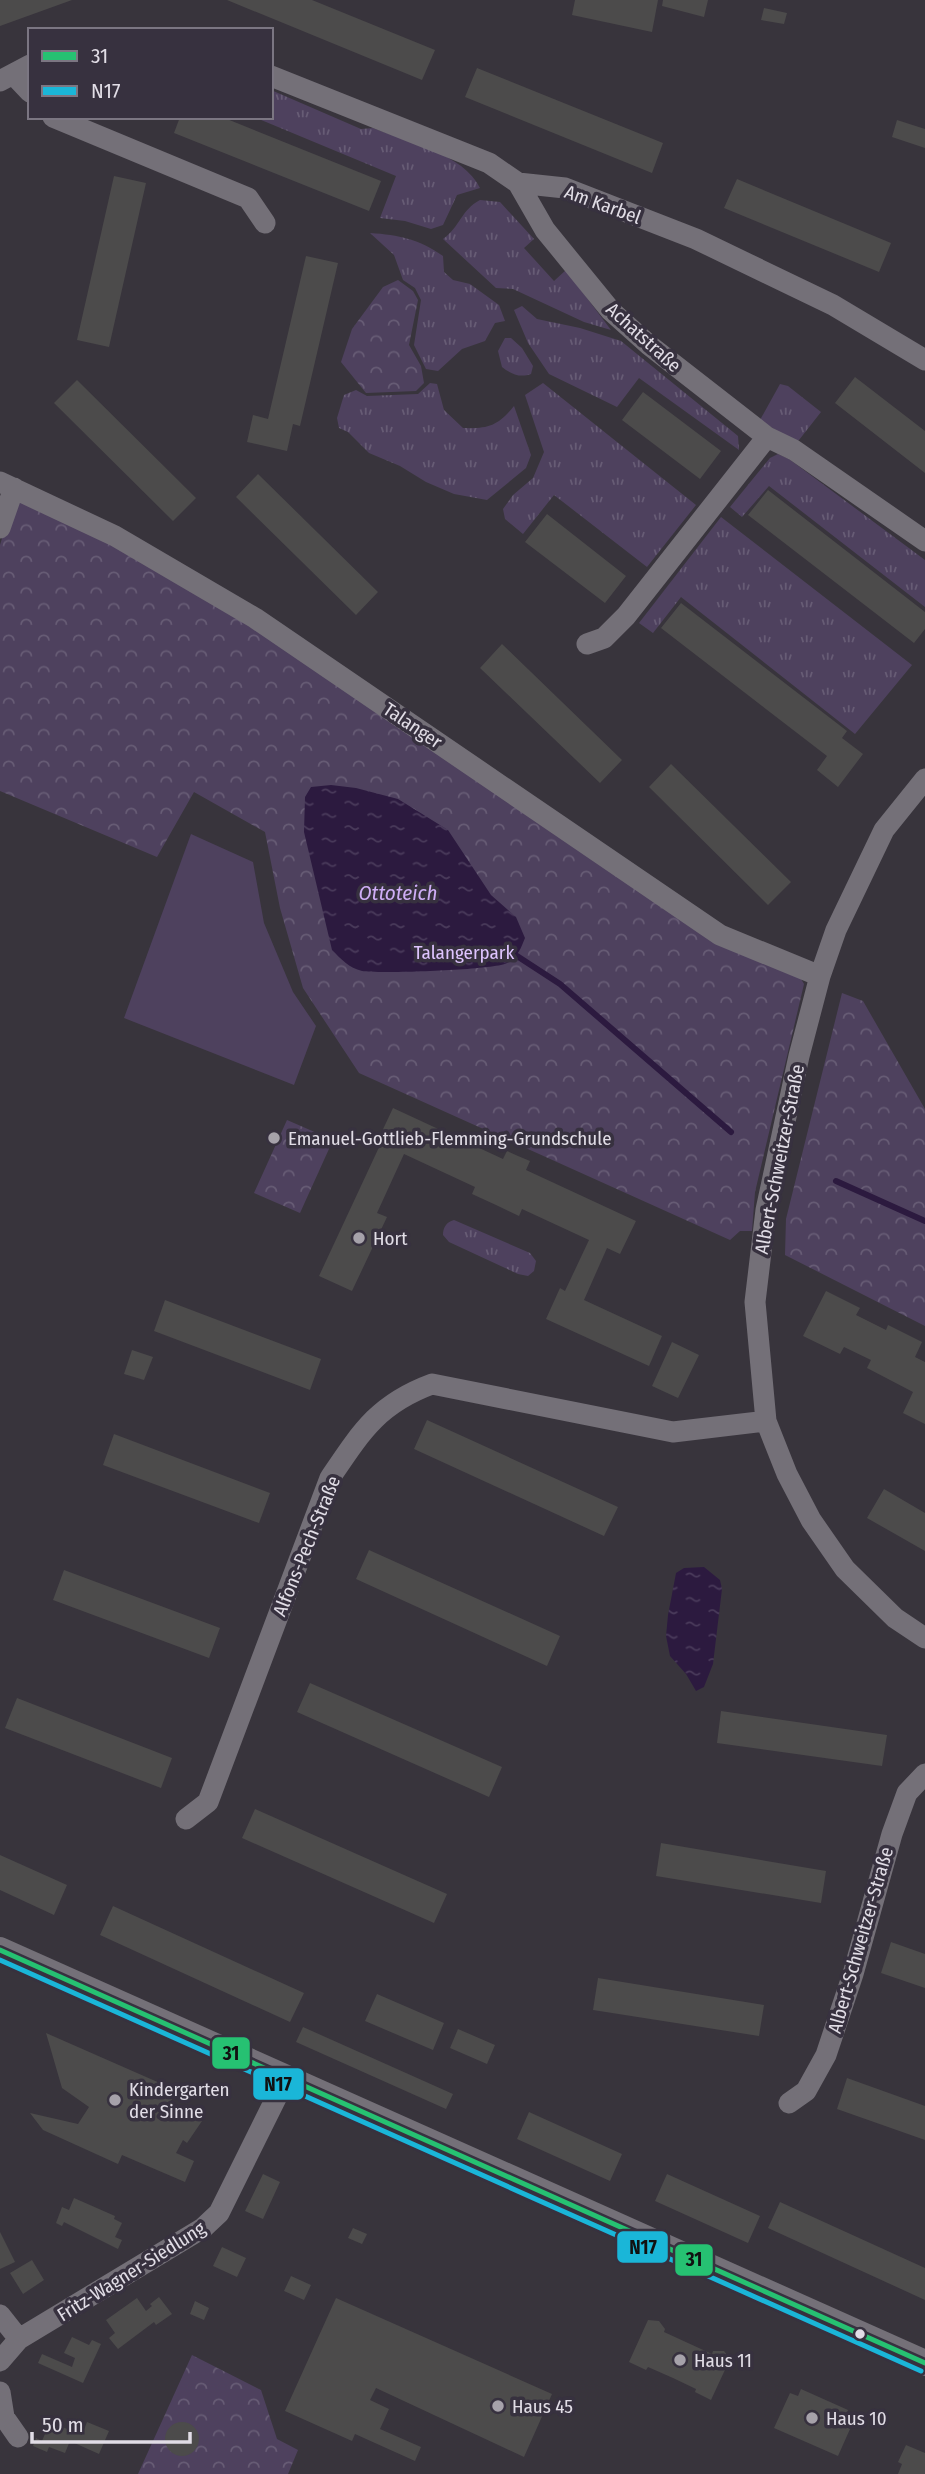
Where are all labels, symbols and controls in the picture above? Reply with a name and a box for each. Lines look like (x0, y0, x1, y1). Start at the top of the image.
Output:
legend (28, 28, 273, 119)
text: 31 (91, 43, 108, 69)
text: N17 (91, 78, 120, 104)
street label: Am Karbel (562, 180, 644, 229)
street label: Achatstraße (601, 298, 686, 377)
street label: Talanger (379, 697, 447, 754)
water label: Ottoteich (358, 880, 438, 906)
park label: Talangerpark (414, 941, 514, 964)
street label: Albert-Schweitzer-Straße (750, 1062, 809, 1256)
place label: Emanuel-Gottlieb-Flemming-Grundschule (288, 1127, 612, 1150)
marker: Emanuel-Gottlieb-Flemming-Grundschule (266, 1130, 282, 1146)
place label: Hort (373, 1227, 408, 1250)
marker: Hort (351, 1230, 367, 1246)
street label: Alfons-Pech-Straße (268, 1473, 345, 1620)
street label: Albert-Schweitzer-Straße (823, 1844, 898, 2036)
line badge: 31 (211, 2036, 251, 2070)
text: 31 (222, 2042, 239, 2065)
line badge: N17 (252, 2067, 305, 2101)
text: N17 (264, 2073, 292, 2096)
place label: Kindergarten der Sinne (129, 2078, 230, 2123)
marker: Kindergarten der Sinne (107, 2092, 123, 2108)
street label: Fritz-Wagner-Siedlung (53, 2217, 210, 2326)
line badge: N17 (616, 2230, 669, 2264)
text: N17 (629, 2236, 657, 2259)
line badge: 31 (674, 2243, 714, 2277)
text: 31 (685, 2248, 702, 2271)
unlabelled marker (853, 2327, 867, 2341)
place label: Haus 11 (694, 2349, 752, 2372)
marker: Haus 11 (672, 2352, 688, 2368)
place label: Haus 45 (512, 2395, 573, 2418)
marker: Haus 45 (490, 2398, 506, 2414)
scale bar (32, 2400, 189, 2444)
place label: Haus 10 (826, 2407, 887, 2430)
marker: Haus 10 (804, 2410, 820, 2426)
text: 50 m (42, 2412, 84, 2438)

